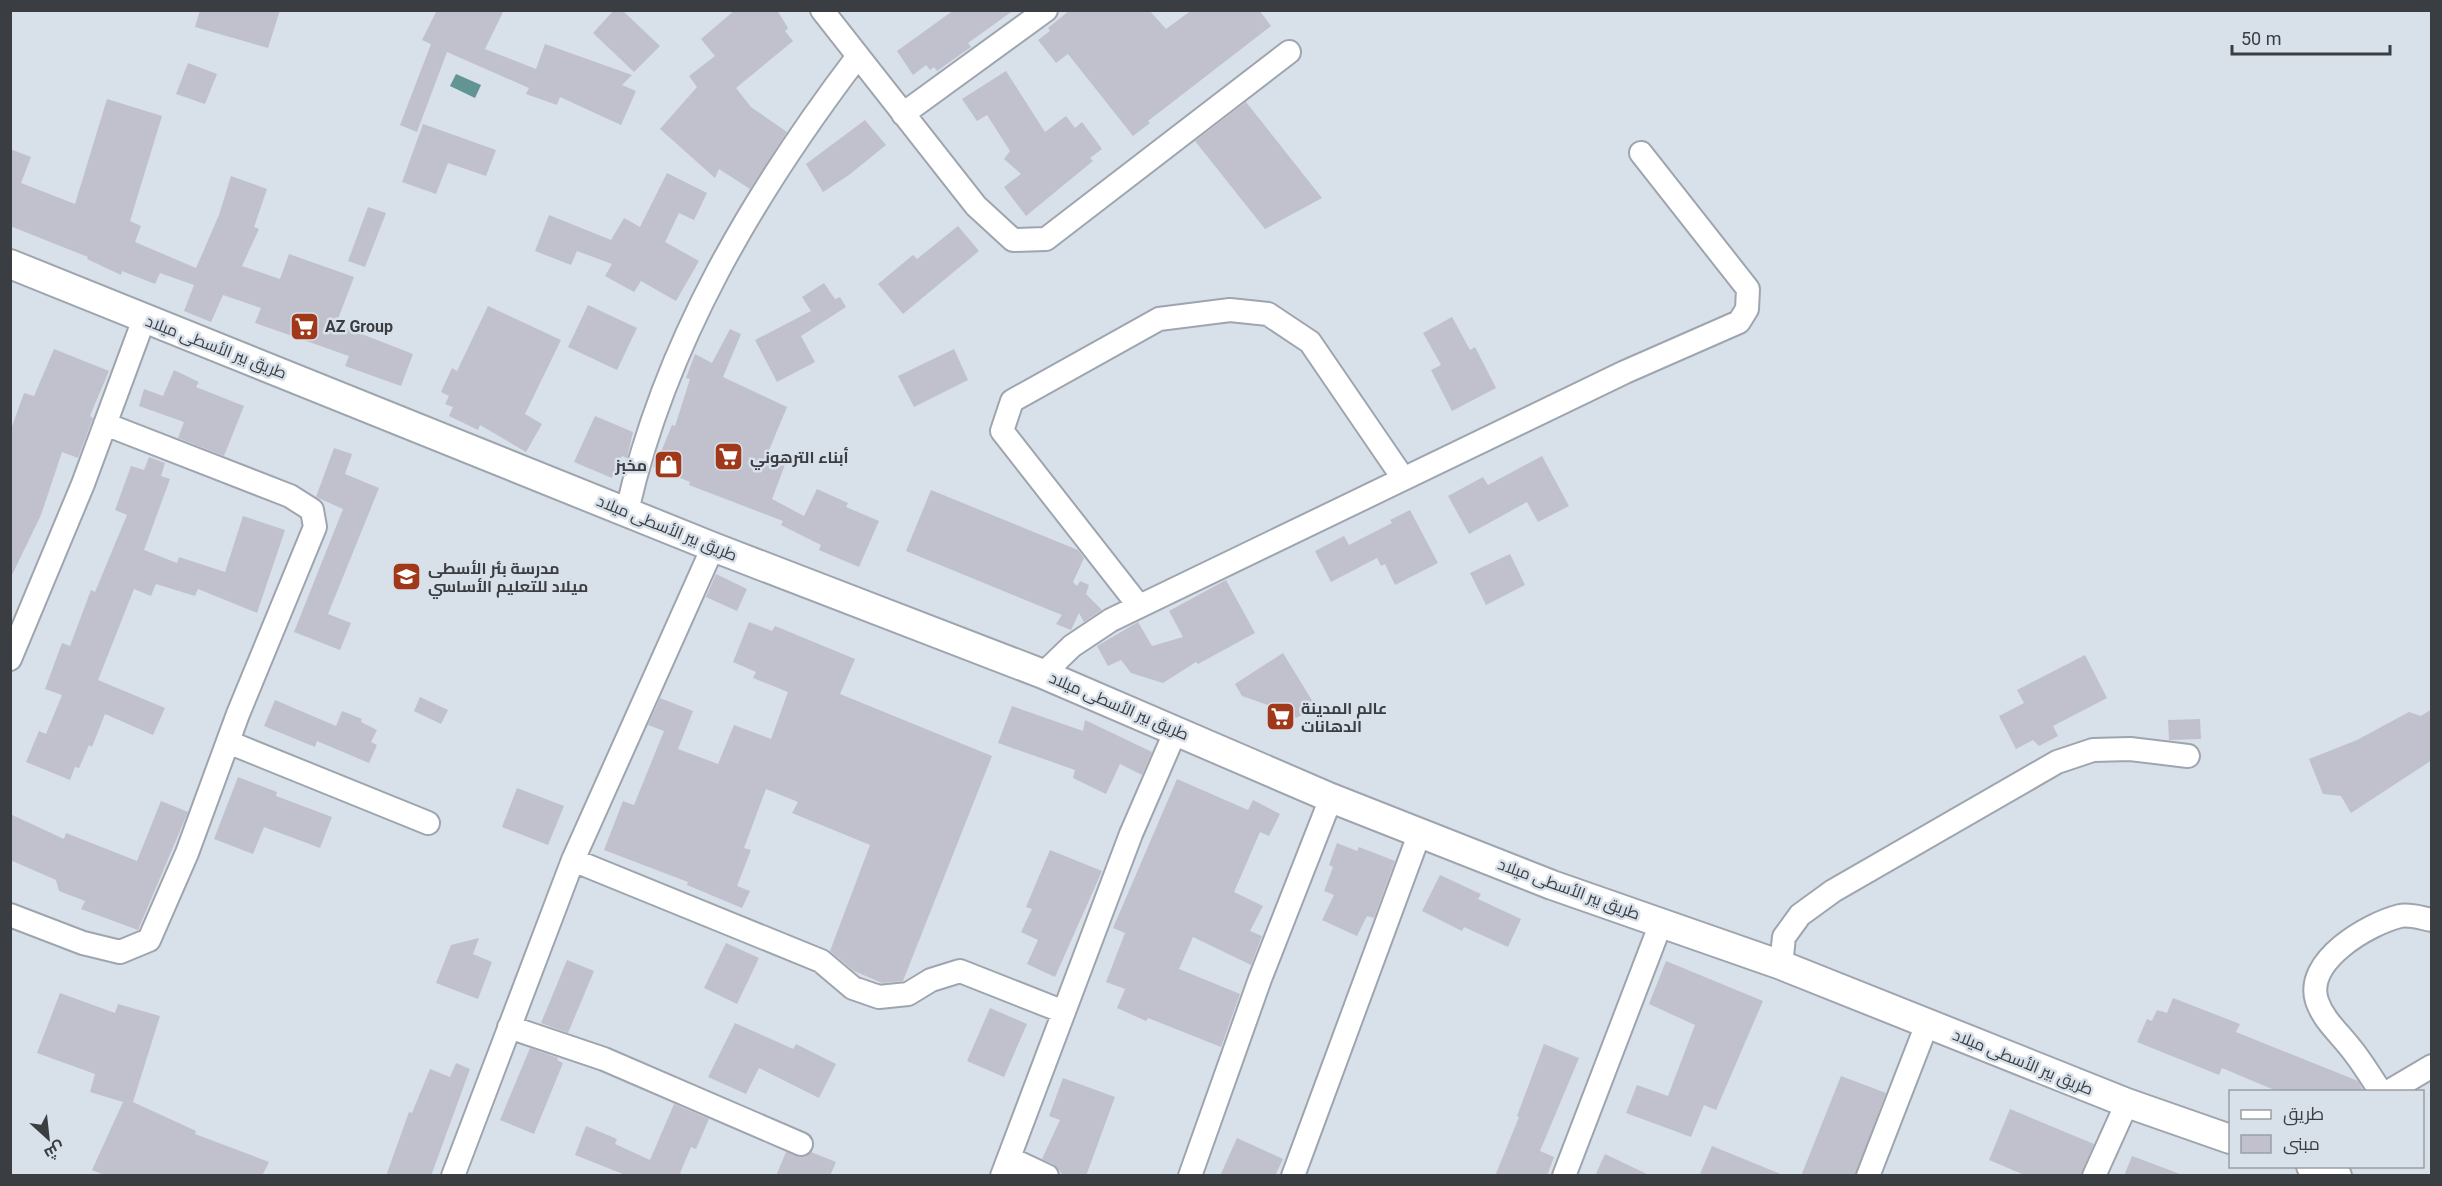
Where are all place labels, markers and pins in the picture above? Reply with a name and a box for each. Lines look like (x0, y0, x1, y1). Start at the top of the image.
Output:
supermarket icon: AZ Group (288, 310, 320, 342)
place label: AZ Group (325, 317, 393, 336)
supermarket icon: أبناء الترهوني (713, 441, 745, 473)
place label: أبناء الترهوني (750, 447, 849, 470)
shop icon: مخبز (652, 449, 684, 481)
place label: مخبز (614, 456, 647, 475)
place label: مدرسة بئر الأسطى ميلاد للتعليم الأساسي (428, 559, 588, 599)
school or university icon: مدرسة بئر الأسطى ميلاد للتعليم الأساسي (391, 561, 423, 593)
place label: عالم المدينة الدهانات (1301, 699, 1387, 736)
supermarket icon: عالم المدينة الدهانات (1264, 701, 1296, 733)

